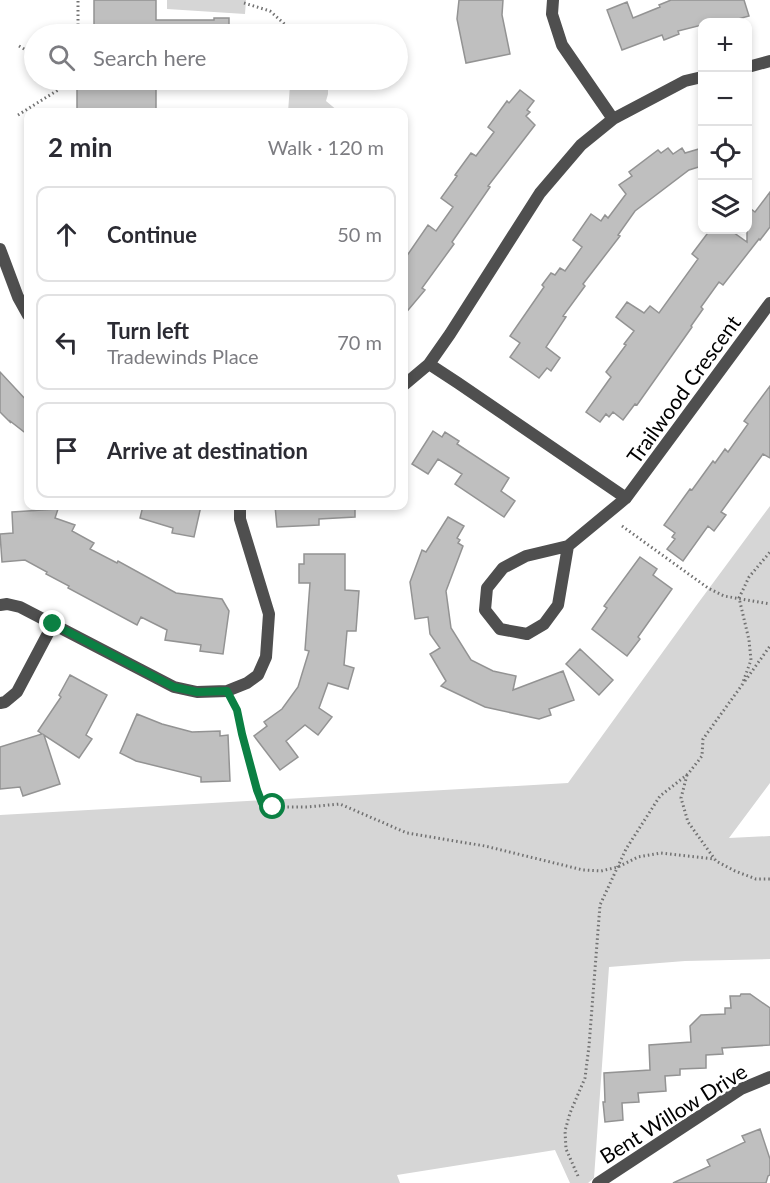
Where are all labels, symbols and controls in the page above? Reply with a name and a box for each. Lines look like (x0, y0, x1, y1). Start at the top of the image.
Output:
map controls (698, 18, 752, 234)
button: + (698, 18, 752, 72)
search box (24, 24, 408, 90)
icon: search (45, 41, 78, 74)
text: Search here (93, 44, 206, 71)
button: − (698, 72, 752, 126)
button: locate (698, 126, 752, 180)
text: 2 min (48, 131, 112, 163)
text: Walk · 120 m (268, 135, 384, 159)
button: layers (698, 180, 752, 234)
icon: ahead (50, 218, 83, 251)
text: Continue (107, 221, 197, 248)
text: 50 m (337, 222, 382, 246)
street label: Trailwood Crescent (621, 310, 745, 468)
text: Turn left (107, 317, 189, 344)
icon: left (50, 326, 83, 359)
text: 70 m (337, 330, 382, 354)
text: Tradewinds Place (107, 344, 259, 368)
icon: arrive (50, 434, 83, 467)
text: Arrive at destination (107, 437, 308, 464)
route end (39, 610, 65, 636)
route start (259, 793, 285, 819)
street label: Bent Willow Drive (595, 1058, 751, 1168)

